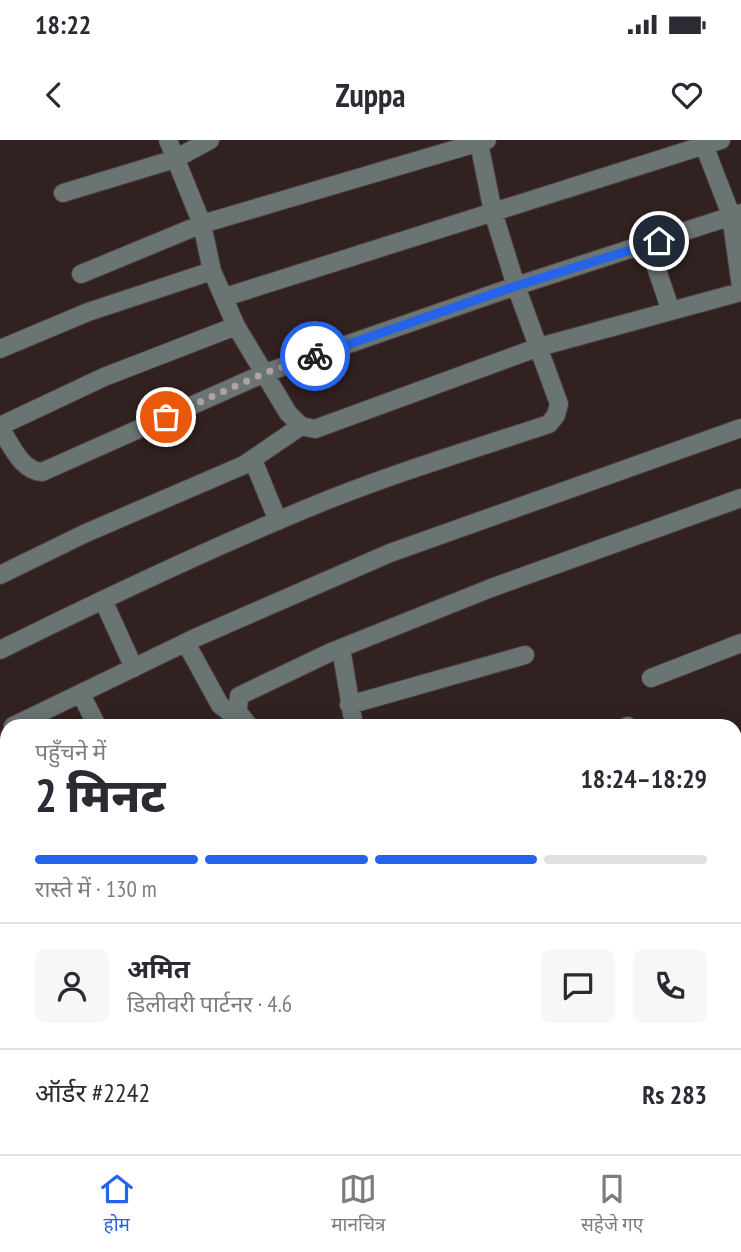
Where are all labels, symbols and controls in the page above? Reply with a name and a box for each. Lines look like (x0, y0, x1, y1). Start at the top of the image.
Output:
text: 18:22 (35, 8, 91, 41)
text: Zuppa (335, 74, 406, 116)
icon: back (35, 76, 73, 114)
icon: heart (668, 76, 706, 114)
pin (629, 211, 689, 271)
icon: home (640, 222, 678, 260)
courier (280, 321, 350, 391)
icon: bike (296, 337, 334, 375)
pin (136, 387, 196, 447)
icon: bag (147, 398, 185, 436)
text: पहुँचने में (35, 737, 106, 766)
text: 18:24–18:29 (580, 762, 707, 795)
text: 2 मिनट (35, 765, 165, 825)
text: रास्ते में · 130 m (35, 874, 157, 903)
button: person (35, 949, 109, 1023)
button: chat (541, 949, 615, 1023)
button: phone (633, 949, 707, 1023)
text: अमित (127, 952, 190, 985)
text: डिलीवरी पार्टनर · 4.6 (127, 989, 292, 1018)
text: ऑर्डर #2242 (35, 1076, 150, 1109)
text: Rs 283 (642, 1078, 707, 1111)
tab: होम (98, 1170, 136, 1239)
tab: मानचित्र (331, 1170, 386, 1239)
tab: सहेजे गए (581, 1170, 643, 1239)

